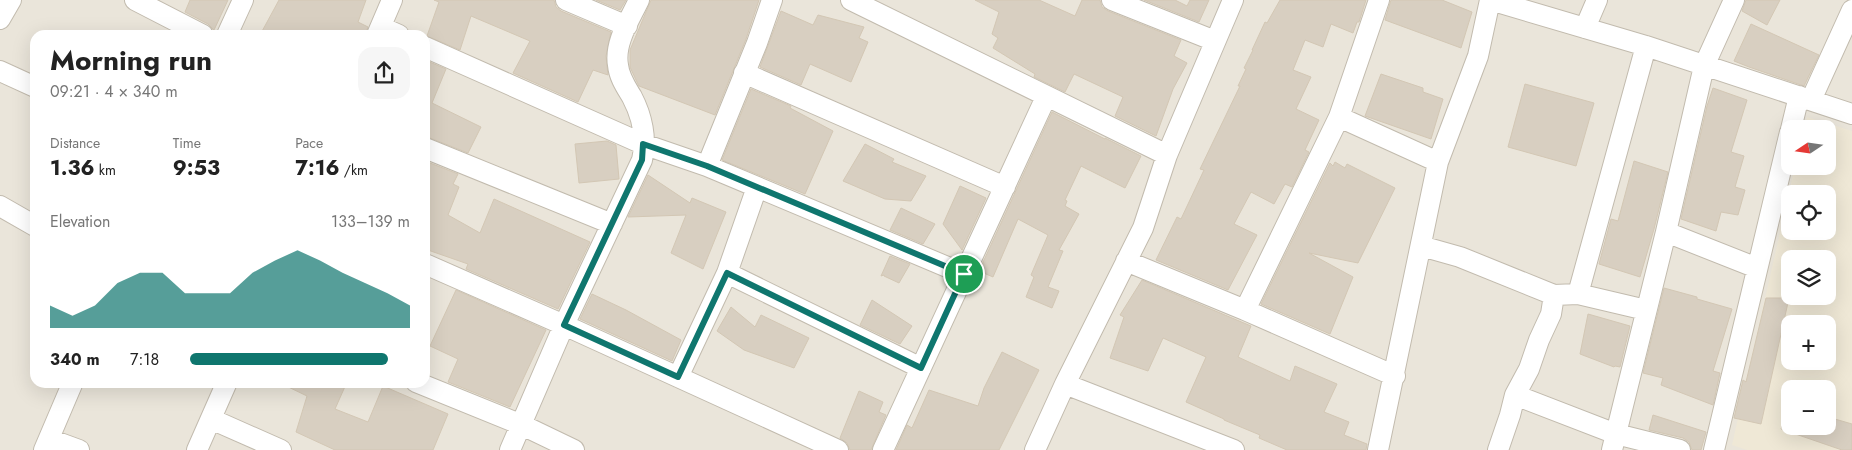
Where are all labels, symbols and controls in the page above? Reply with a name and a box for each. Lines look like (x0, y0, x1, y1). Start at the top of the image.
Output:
text: Morning run (50, 40, 212, 81)
button: share (358, 47, 410, 99)
text: 09:21 · 4 × 340 m (50, 80, 178, 103)
north arrow (1781, 120, 1836, 175)
map controls (1781, 120, 1836, 435)
text: Distance (50, 133, 100, 153)
text: Time (173, 133, 201, 153)
text: Pace (295, 133, 323, 153)
text: 1.36 (50, 153, 95, 183)
text: 9:53 (173, 153, 220, 183)
text: 7:16 (295, 153, 340, 183)
text: km (95, 160, 116, 180)
text: /km (340, 160, 368, 180)
button: locate (1781, 185, 1836, 240)
text: Elevation (50, 210, 110, 233)
text: 133–139 m (331, 210, 410, 233)
button: layers (1781, 250, 1836, 305)
pin (943, 253, 985, 295)
icon: arrive (950, 260, 978, 288)
button: + (1781, 315, 1836, 370)
text: 340 m (50, 348, 100, 371)
text: 7:18 (130, 348, 159, 371)
button: − (1781, 380, 1836, 435)

